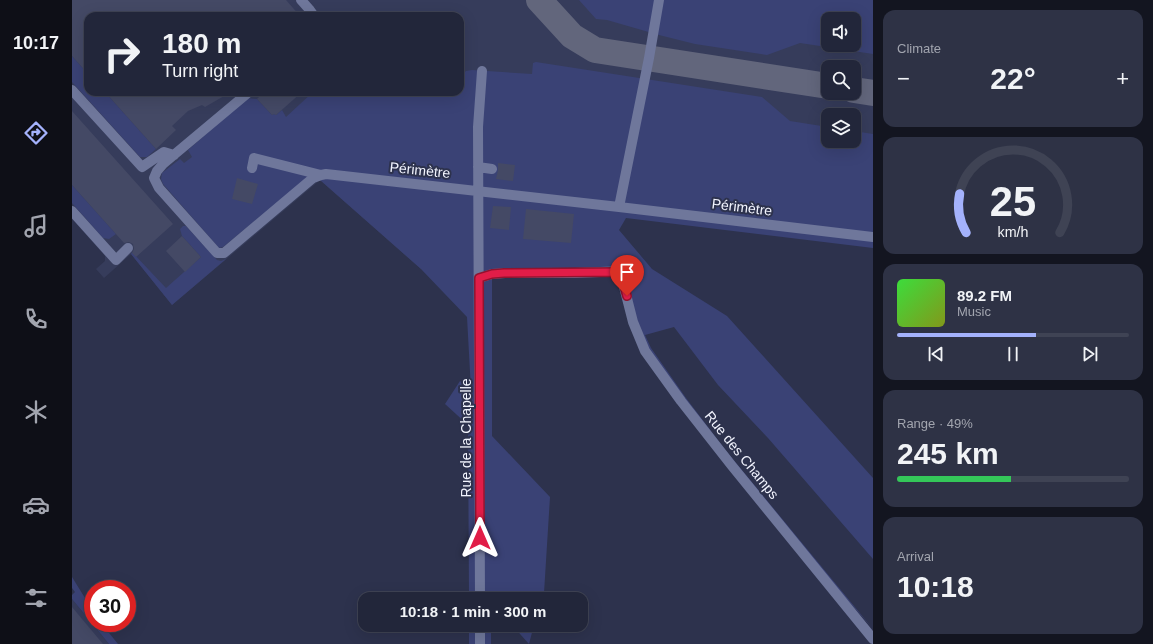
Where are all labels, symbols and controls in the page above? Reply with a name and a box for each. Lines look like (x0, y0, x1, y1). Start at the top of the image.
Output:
map controls (821, 12, 861, 148)
button: sound (821, 12, 861, 52)
icon: right (96, 28, 148, 80)
text: 180 m (162, 28, 241, 59)
text: 10:17 (13, 33, 59, 53)
text: Climate (897, 41, 941, 56)
button: search (821, 60, 861, 100)
text: Turn right (162, 61, 238, 81)
text: 22° (990, 62, 1036, 95)
text: − (897, 66, 910, 91)
text: + (1116, 66, 1129, 91)
button: layers (821, 108, 861, 148)
icon: directions (22, 119, 50, 147)
street label: Périmètre (389, 159, 451, 181)
text: 25 (990, 178, 1036, 225)
street label: Périmètre (711, 195, 773, 219)
icon: music (22, 212, 50, 240)
text: km/h (998, 224, 1029, 240)
pin (610, 255, 644, 296)
icon: arrive (616, 261, 638, 283)
text: 89.2 FM (957, 287, 1012, 304)
text: Music (957, 304, 991, 319)
icon: phone (22, 305, 50, 333)
icon: previous (925, 343, 947, 365)
icon: pause (1002, 343, 1024, 365)
icon: next (1079, 343, 1101, 365)
street label: Rue de la Chapelle (458, 378, 474, 498)
icon: climate (22, 398, 50, 426)
street label: Rue des Champs (702, 408, 782, 502)
text: Range · 49% (897, 416, 973, 431)
text: 245 km (897, 437, 999, 470)
icon: car (22, 491, 50, 519)
position arrow (459, 517, 501, 559)
text: Arrival (897, 549, 934, 564)
text: 10:18 (897, 570, 974, 603)
speed limit sign: 30 (84, 580, 136, 632)
icon: filters (22, 584, 50, 612)
text: 10:18 · 1 min · 300 m (400, 603, 546, 620)

